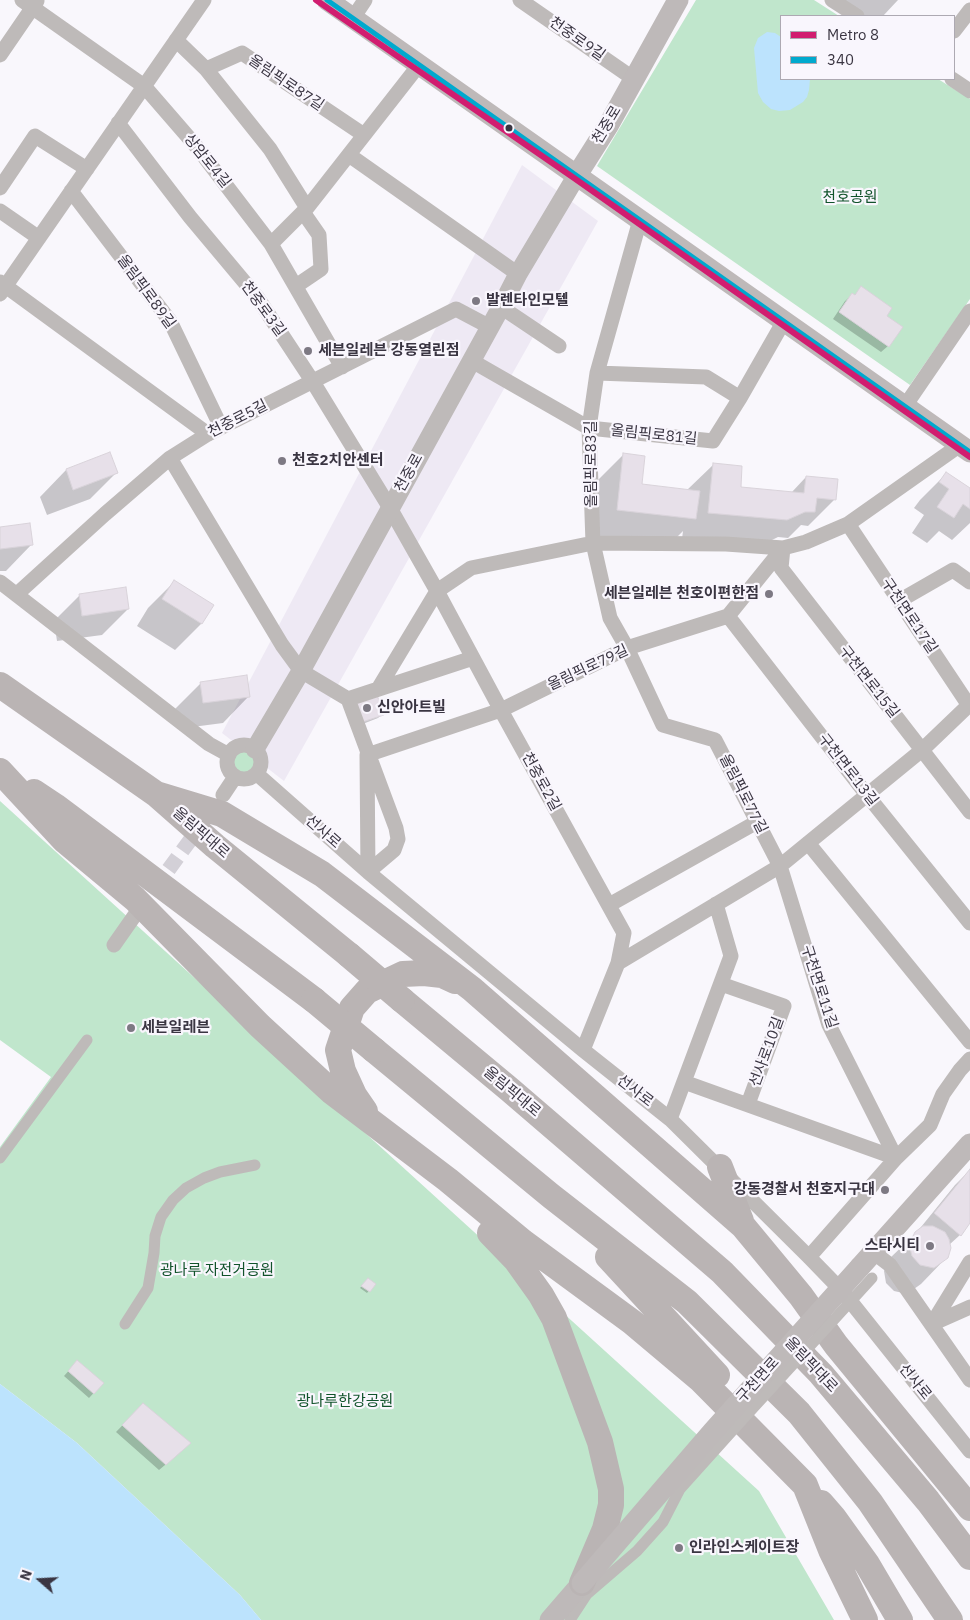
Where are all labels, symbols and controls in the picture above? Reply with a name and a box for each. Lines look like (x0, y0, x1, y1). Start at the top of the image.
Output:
street label: 천중로9길 (546, 13, 608, 65)
legend (780, 15, 955, 80)
text: Metro 8 (827, 25, 879, 44)
text: 340 (827, 50, 854, 69)
street label: 올림픽로87길 (245, 51, 327, 115)
street label: 천중로 (589, 103, 625, 147)
unlabelled marker (504, 123, 514, 133)
street label: 상암로4길 (180, 130, 234, 192)
park label: 천호공원 (822, 189, 878, 207)
street label: 올림픽로89길 (113, 252, 179, 332)
street label: 천중로3길 (237, 278, 289, 340)
place label: 발렌타인모텔 (486, 292, 569, 310)
marker: 발렌타인모텔 (470, 295, 482, 307)
place label: 세븐일레븐 강동열린점 (318, 342, 460, 360)
marker: 세븐일레븐 강동열린점 (302, 345, 314, 357)
street label: 천중로5길 (205, 396, 271, 442)
street label: 올림픽로83길 (583, 421, 601, 507)
street label: 올림픽로81길 (610, 422, 698, 448)
street label: 천중로 (391, 451, 427, 495)
place label: 천호2치안센터 (292, 452, 384, 470)
marker: 천호2치안센터 (276, 455, 288, 467)
street label: 구천면로17길 (877, 575, 941, 657)
place label: 세븐일레븐 천호이편한점 (604, 585, 759, 603)
marker: 세븐일레븐 천호이편한점 (763, 588, 775, 600)
street label: 올림픽로79길 (545, 641, 631, 695)
street label: 구천면로15길 (835, 642, 903, 722)
place label: 신안아트빌 (377, 699, 446, 717)
marker: 신안아트빌 (361, 702, 373, 714)
street label: 구천면로13길 (814, 730, 882, 810)
street label: 천중로2길 (518, 750, 564, 814)
street label: 올림픽로77길 (715, 751, 771, 837)
street label: 올림픽대로 (169, 804, 233, 862)
street label: 선사로 (301, 812, 345, 852)
street label: 구천면로11길 (797, 943, 841, 1031)
street label: 선사로10길 (746, 1015, 788, 1089)
place label: 세븐일레븐 (141, 1019, 210, 1037)
marker: 세븐일레븐 (125, 1022, 137, 1034)
street label: 올림픽대로 (480, 1063, 544, 1121)
street label: 선사로 (613, 1071, 657, 1111)
place label: 강동경찰서 천호지구대 (733, 1181, 875, 1199)
marker: 강동경찰서 천호지구대 (879, 1184, 891, 1196)
place label: 스타시티 (865, 1237, 920, 1255)
marker: 스타시티 (924, 1240, 936, 1252)
park label: 광나루 자전거공원 (160, 1262, 274, 1280)
street label: 올림픽대로 (781, 1334, 841, 1396)
street label: 구천면로 (733, 1353, 783, 1407)
street label: 선사로 (895, 1360, 935, 1404)
park label: 광나루한강공원 (297, 1393, 393, 1411)
place label: 인라인스케이트장 (689, 1539, 799, 1557)
marker: 인라인스케이트장 (673, 1542, 685, 1554)
north arrow (15, 1555, 65, 1605)
text: N (16, 1567, 36, 1583)

